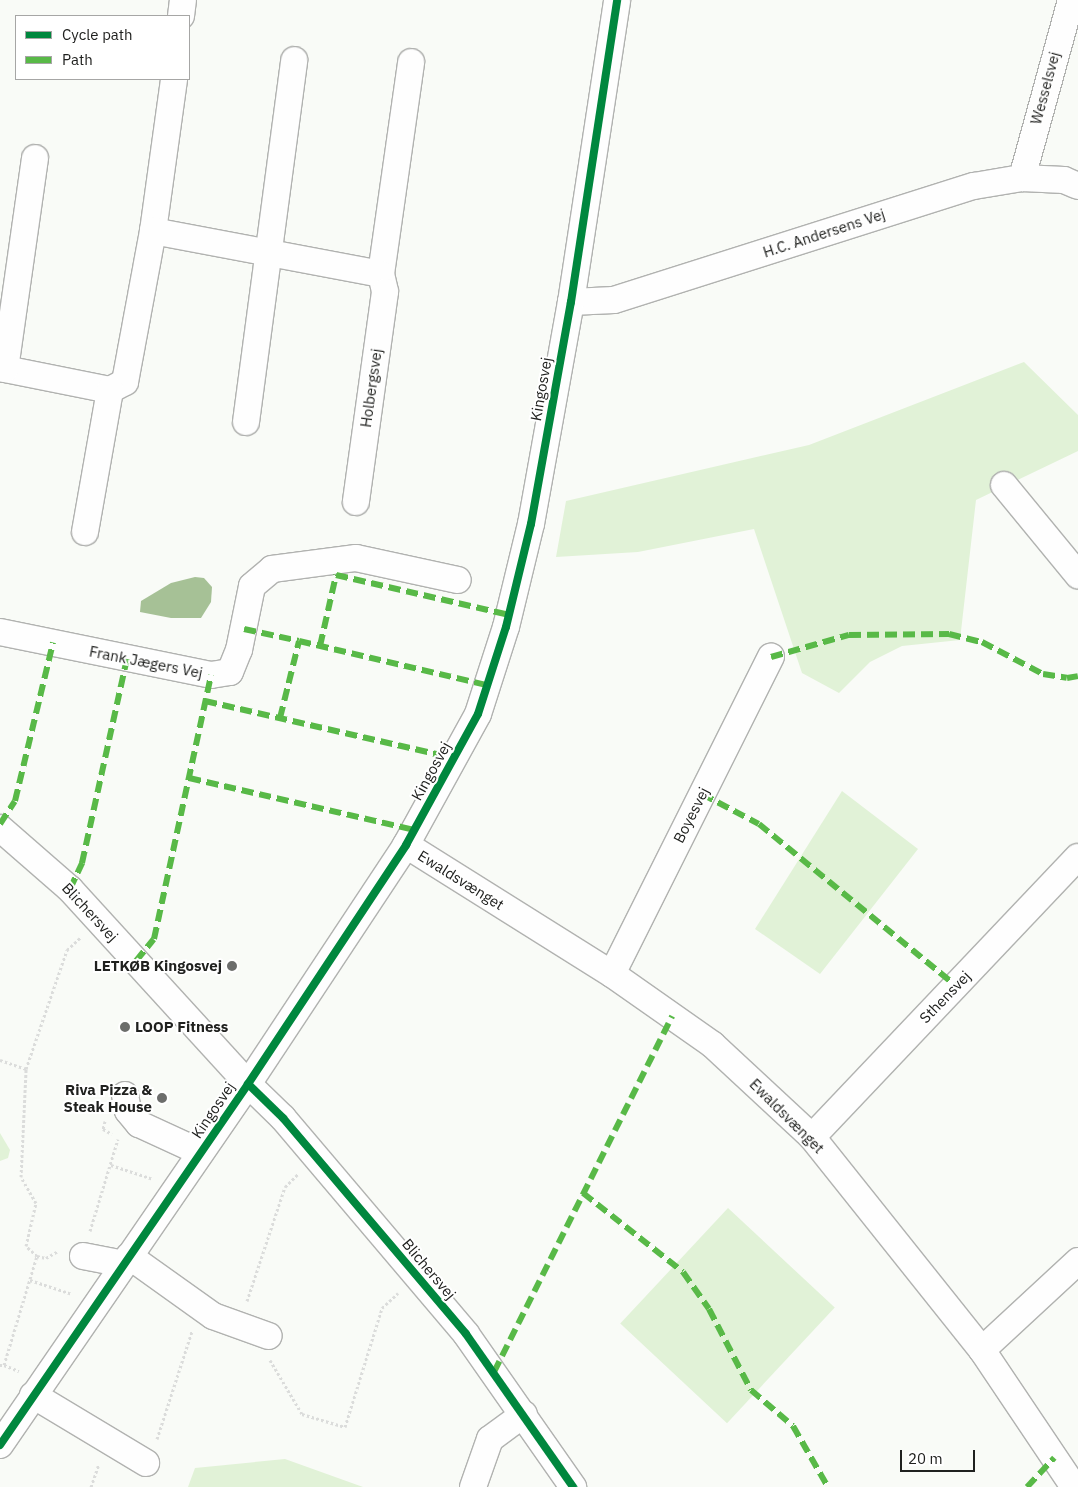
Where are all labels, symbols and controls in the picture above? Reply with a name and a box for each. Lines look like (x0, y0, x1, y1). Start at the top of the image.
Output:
legend (15, 15, 190, 80)
text: Cycle path (62, 25, 133, 44)
text: Path (62, 50, 93, 69)
street label: Wesselsvej (1027, 50, 1063, 126)
street label: H.C. Andersens Vej (761, 205, 887, 261)
street label: Holbergsvej (357, 347, 385, 429)
street label: Kingosvej (527, 356, 555, 422)
street label: Frank Jægers Vej (88, 642, 204, 682)
street label: Kingosvej (408, 738, 454, 804)
street label: Boyesvej (669, 784, 713, 846)
street label: Ewaldsvænget (415, 846, 507, 914)
street label: Blichersvej (58, 879, 122, 945)
place label: LETKØB Kingosvej (94, 957, 222, 975)
marker: LETKØB Kingosvej (226, 960, 238, 972)
street label: Sthensvej (916, 967, 974, 1027)
place label: LOOP Fitness (135, 1018, 228, 1036)
marker: LOOP Fitness (119, 1021, 131, 1033)
street label: Ewaldsvænget (746, 1075, 828, 1157)
street label: Kingosvej (188, 1078, 238, 1142)
place label: Riva Pizza & Steak House (64, 1080, 152, 1115)
marker: Riva Pizza & Steak House (156, 1092, 168, 1104)
street label: Blichersvej (398, 1235, 460, 1303)
scale bar (903, 1440, 978, 1472)
text: 20 m (908, 1449, 943, 1468)

